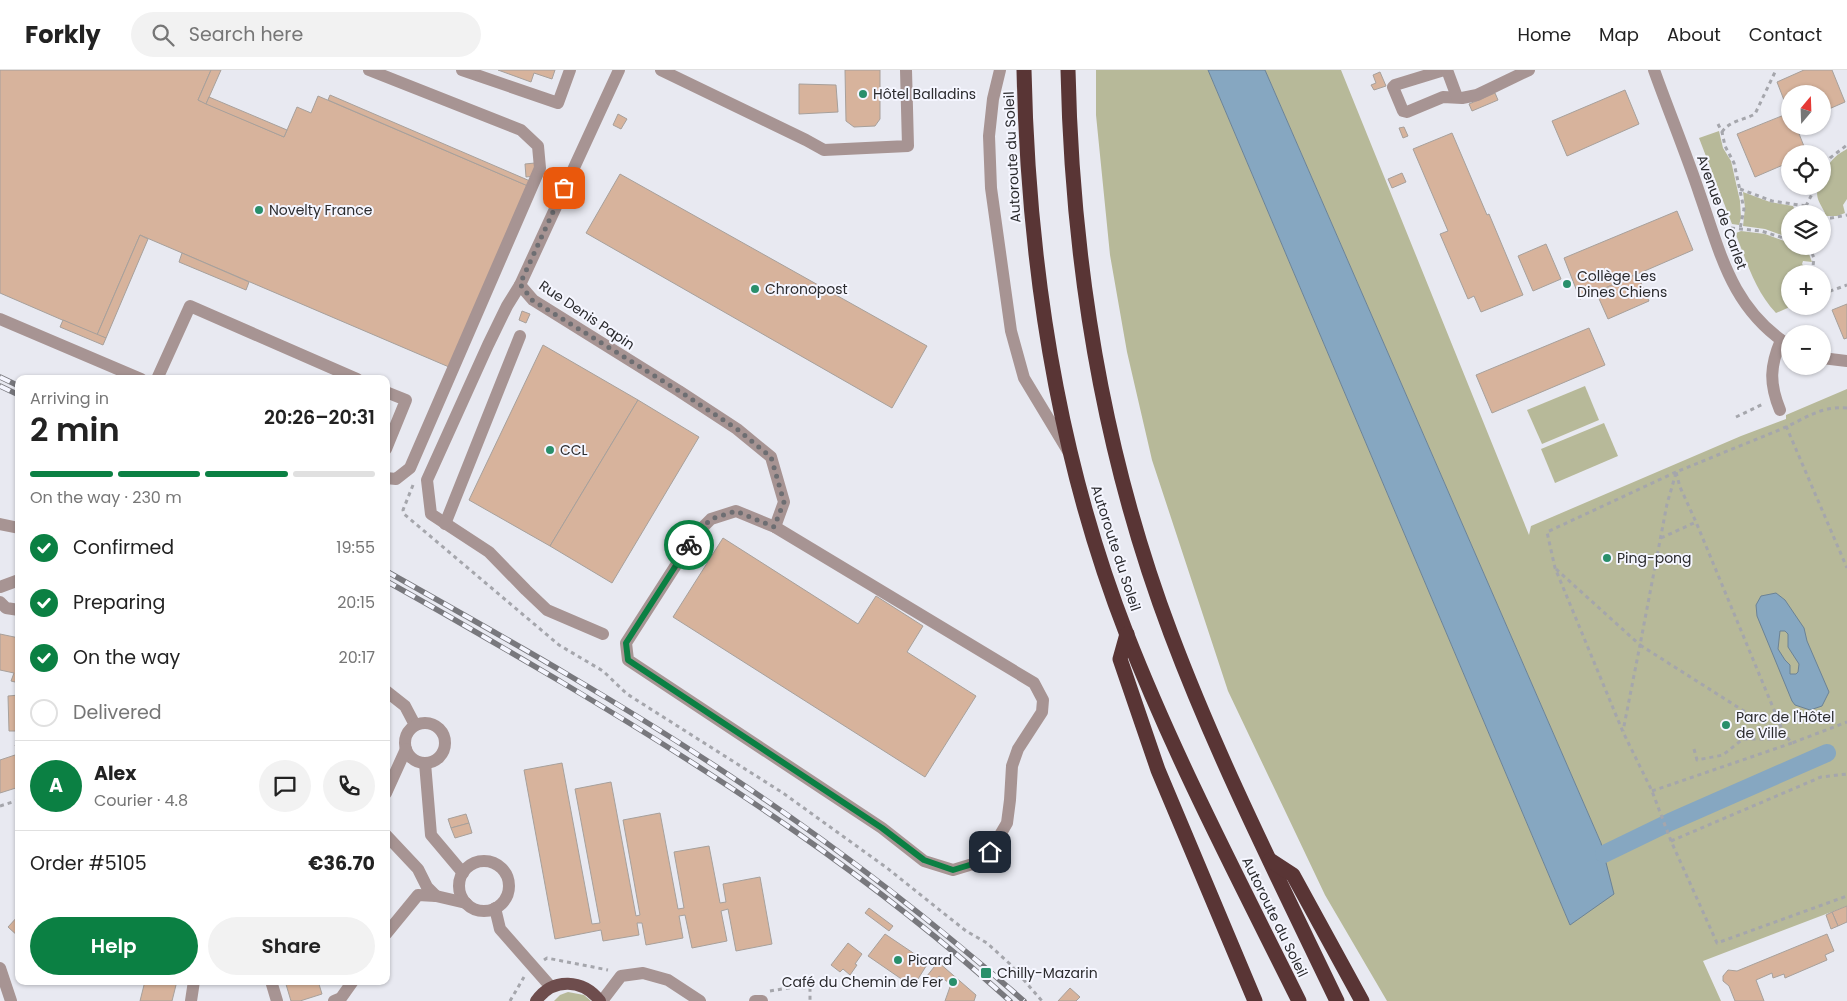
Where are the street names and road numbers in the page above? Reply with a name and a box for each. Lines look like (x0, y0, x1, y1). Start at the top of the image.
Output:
street label: Autoroute du Soleil (999, 91, 1025, 223)
street label: Avenue de Carlet (1692, 152, 1752, 272)
street label: Rue Denis Papin (535, 276, 639, 354)
street label: Autoroute du Soleil (1086, 482, 1146, 614)
street label: Autoroute du Soleil (1237, 854, 1313, 980)

